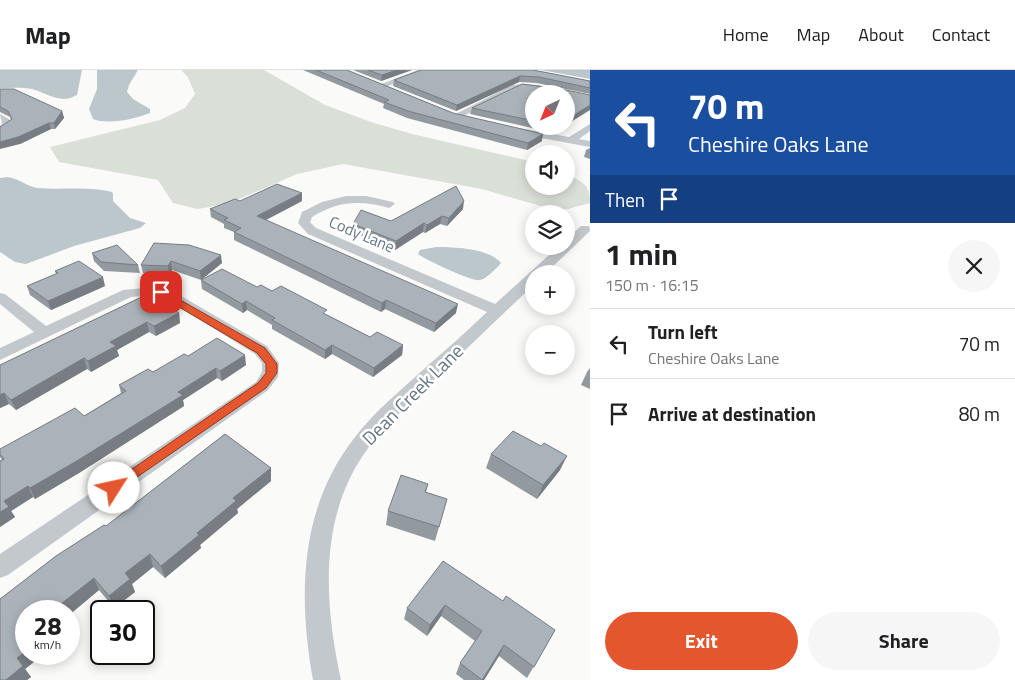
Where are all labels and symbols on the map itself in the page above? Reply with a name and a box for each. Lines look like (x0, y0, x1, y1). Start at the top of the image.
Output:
north arrow (525, 85, 575, 135)
street label: Cody Lane (326, 209, 398, 259)
pin (140, 271, 182, 313)
street label: Dean Creek Lane (355, 337, 469, 451)
position arrow (87, 461, 139, 513)
speed limit sign: 30 (90, 600, 155, 665)

